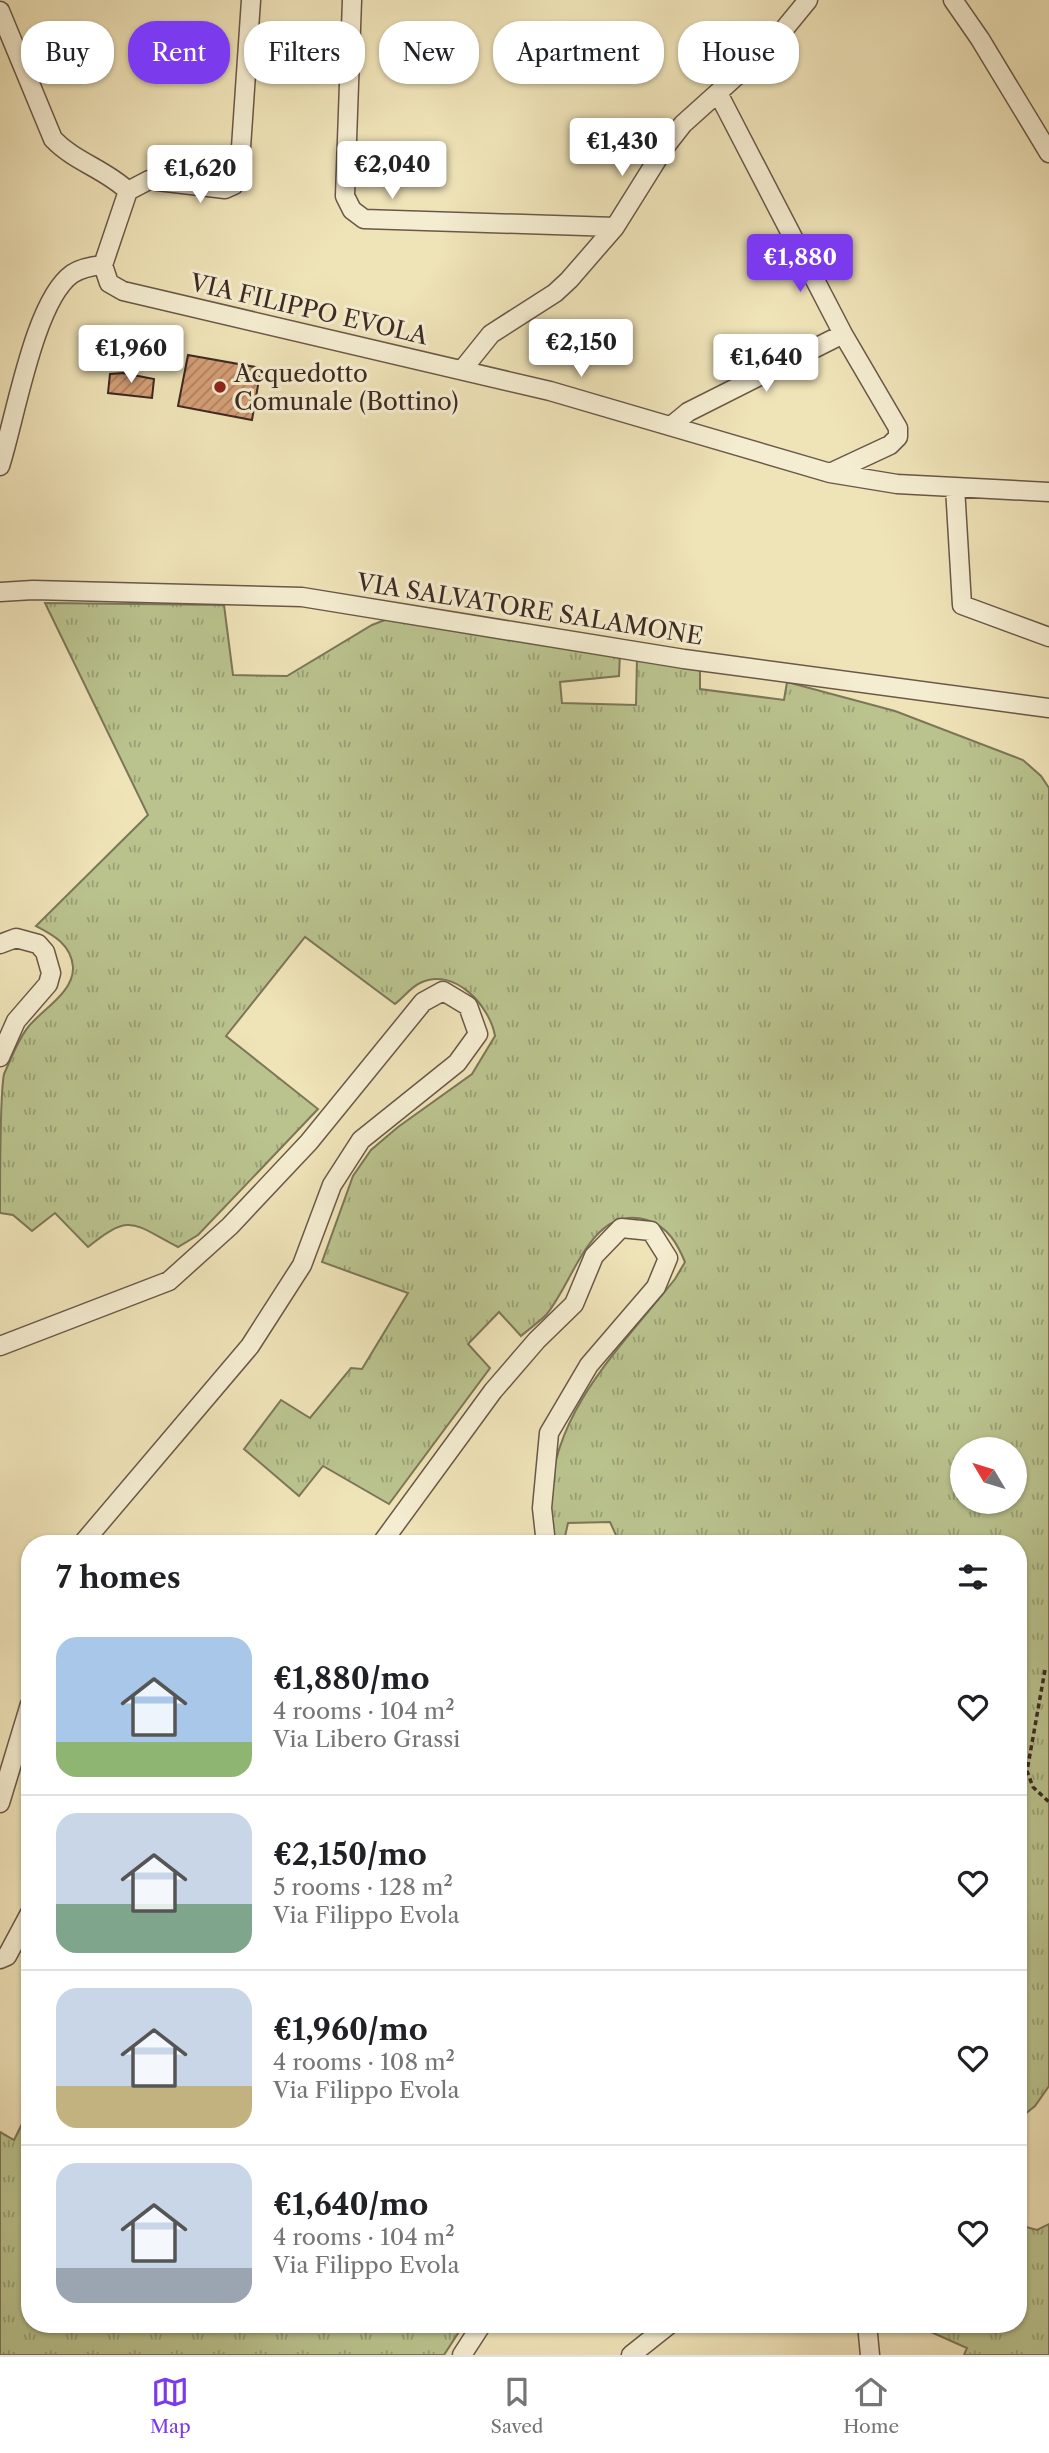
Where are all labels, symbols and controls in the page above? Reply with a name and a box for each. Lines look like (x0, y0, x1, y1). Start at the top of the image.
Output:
chip: Buy (21, 21, 114, 84)
chip: Rent (128, 21, 230, 84)
chip: Filters (244, 21, 365, 84)
chip: New (379, 21, 479, 84)
chip: Apartment (493, 21, 664, 84)
chip: House (678, 21, 799, 84)
pin: €1,430 (565, 118, 679, 178)
text: €1,430 (586, 127, 658, 155)
pin: €2,040 (335, 142, 449, 201)
pin: €1,620 (143, 146, 257, 205)
text: €2,040 (353, 150, 431, 178)
text: €1,620 (163, 154, 237, 182)
pin: €1,880 (743, 234, 857, 294)
text: €1,880 (763, 243, 837, 271)
street label: VIA FILIPPO EVOLA (186, 267, 432, 351)
pin: €2,150 (524, 320, 638, 379)
pin: €1,960 (74, 326, 188, 385)
text: €2,150 (545, 328, 617, 356)
text: €1,960 (95, 334, 167, 362)
pin: €1,640 (709, 334, 823, 394)
text: €1,640 (729, 343, 803, 371)
place label: Acquedotto Comunale (Bottino) (233, 359, 458, 416)
marker: Acquedotto Comunale (Bottino) (212, 379, 228, 395)
street label: VIA SALVATORE SALAMONE (354, 567, 705, 651)
north arrow (950, 1437, 1027, 1514)
map controls (950, 1437, 1027, 1514)
icon: filters (954, 1558, 992, 1596)
text: 7 homes (56, 1559, 181, 1596)
text: €1,880/mo (273, 1660, 430, 1697)
icon: home (112, 1665, 196, 1749)
icon: heart (954, 1688, 992, 1726)
text: 4 rooms · 104 m² (273, 1697, 455, 1725)
text: Via Libero Grassi (273, 1725, 460, 1753)
text: €2,150/mo (273, 1836, 427, 1873)
icon: home (112, 1841, 196, 1925)
icon: heart (954, 1864, 992, 1902)
text: 5 rooms · 128 m² (273, 1873, 453, 1901)
text: Via Filippo Evola (273, 1901, 460, 1929)
text: €1,960/mo (273, 2011, 428, 2048)
icon: home (112, 2016, 196, 2100)
icon: heart (954, 2039, 992, 2077)
text: 4 rooms · 108 m² (273, 2048, 455, 2076)
text: Via Filippo Evola (273, 2076, 460, 2104)
text: €1,640/mo (273, 2186, 428, 2223)
icon: home (112, 2191, 196, 2275)
icon: heart (954, 2214, 992, 2252)
text: 4 rooms · 104 m² (273, 2223, 455, 2251)
text: Via Filippo Evola (273, 2251, 460, 2279)
tab: Map (150, 2373, 191, 2438)
tab: Saved (491, 2373, 543, 2438)
tab: Home (843, 2373, 899, 2438)

